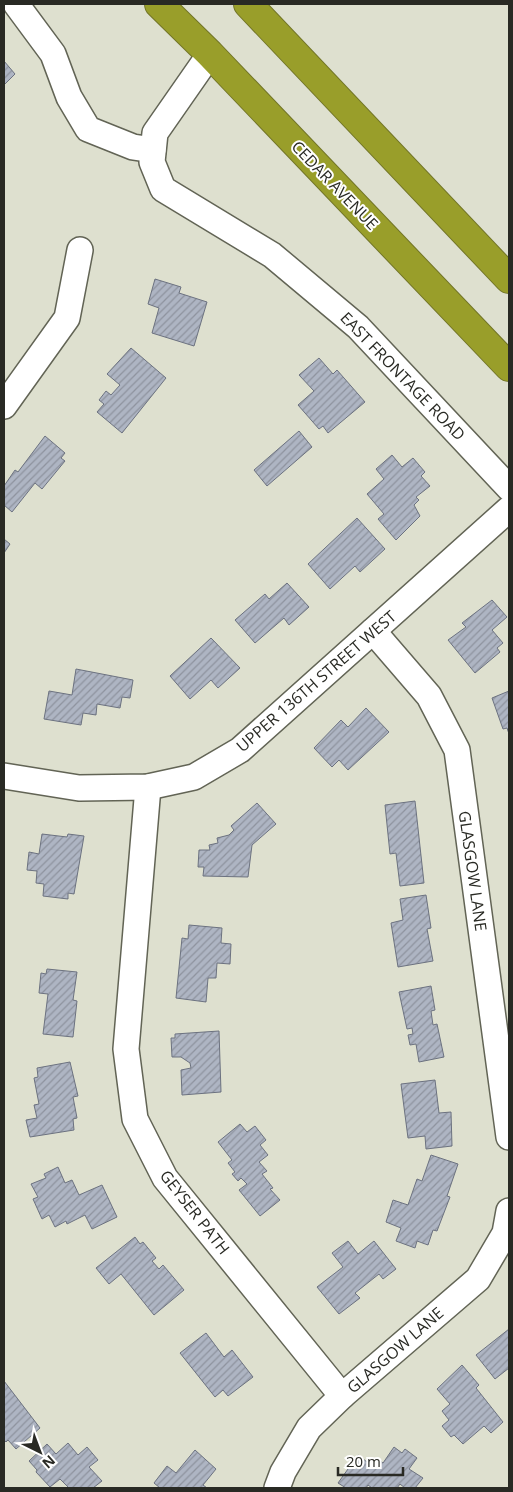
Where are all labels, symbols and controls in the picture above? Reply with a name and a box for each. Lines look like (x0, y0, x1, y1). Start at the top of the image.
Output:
street label: CEDAR AVENUE (287, 136, 383, 234)
street label: EAST FRONTAGE ROAD (336, 307, 470, 445)
street label: UPPER 136TH STREET WEST (231, 605, 401, 757)
street label: GLASGOW LANE (454, 809, 492, 933)
street label: GEYSER PATH (155, 1165, 235, 1259)
street label: GLASGOW LANE (342, 1302, 448, 1398)
north arrow (15, 1427, 65, 1477)
scale bar (338, 1444, 403, 1476)
text: N (38, 1451, 60, 1473)
text: 20 m (346, 1451, 381, 1471)

